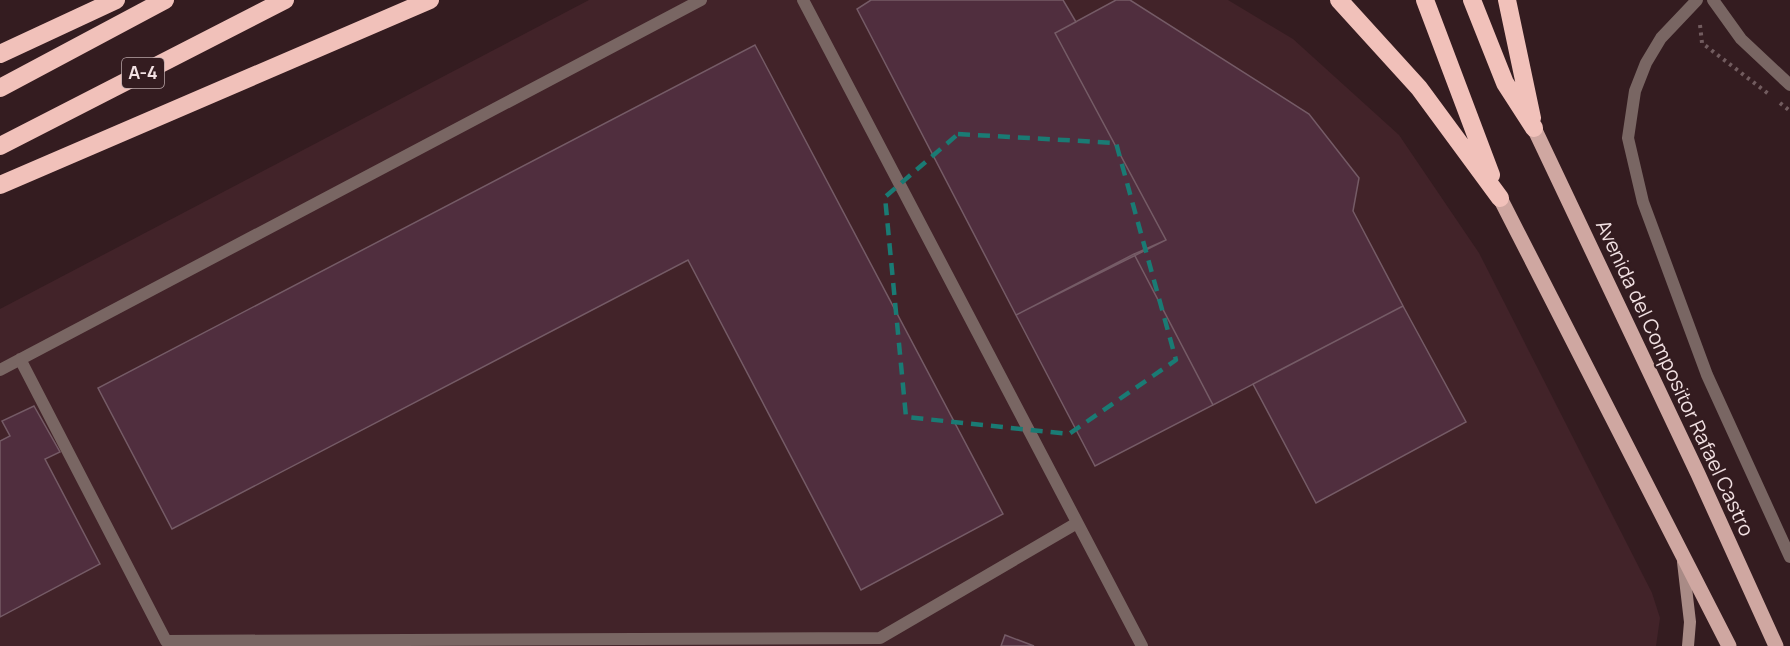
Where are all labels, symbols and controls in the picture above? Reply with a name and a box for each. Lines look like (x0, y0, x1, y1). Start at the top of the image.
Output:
road number: A-4 (122, 58, 164, 88)
street label: Avenida del Compositor Rafael Castro (1590, 215, 1761, 540)

